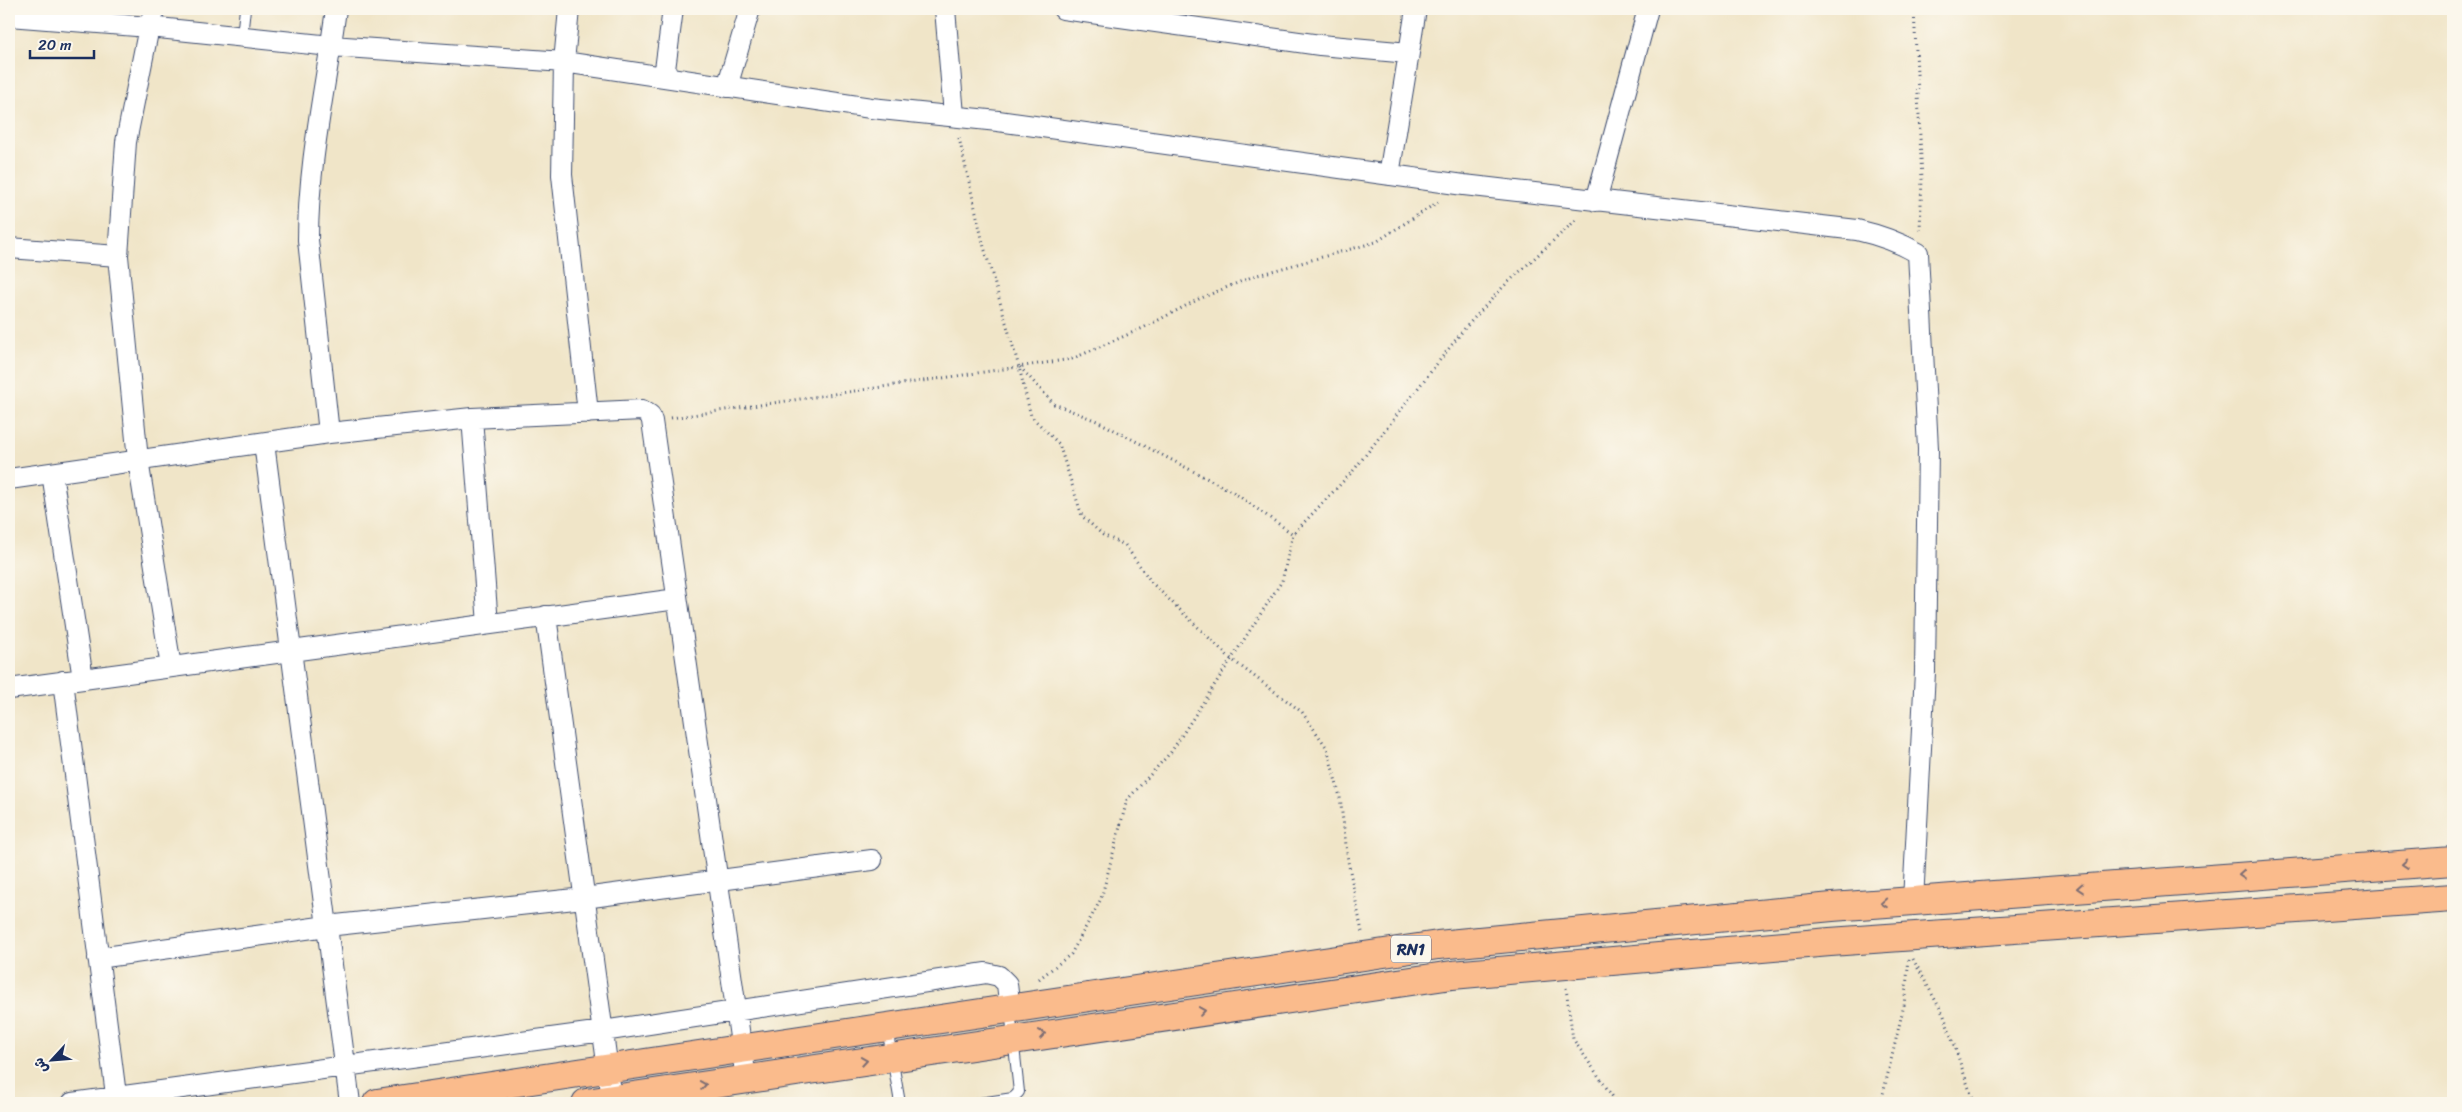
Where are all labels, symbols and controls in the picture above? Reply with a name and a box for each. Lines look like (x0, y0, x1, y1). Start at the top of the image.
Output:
scale bar (30, 28, 94, 60)
text: 20 m (38, 32, 72, 58)
one-way arrow (2400, 859, 2408, 870)
one-way arrow (2238, 870, 2246, 881)
one-way arrow (2076, 882, 2084, 893)
one-way arrow (1879, 897, 1887, 908)
road number: RN1 (1391, 936, 1431, 962)
one-way arrow (1199, 1006, 1207, 1017)
one-way arrow (1037, 1030, 1046, 1040)
north arrow (28, 1034, 78, 1084)
text: ش (26, 1053, 55, 1078)
one-way arrow (860, 1057, 868, 1067)
one-way arrow (699, 1081, 708, 1091)

